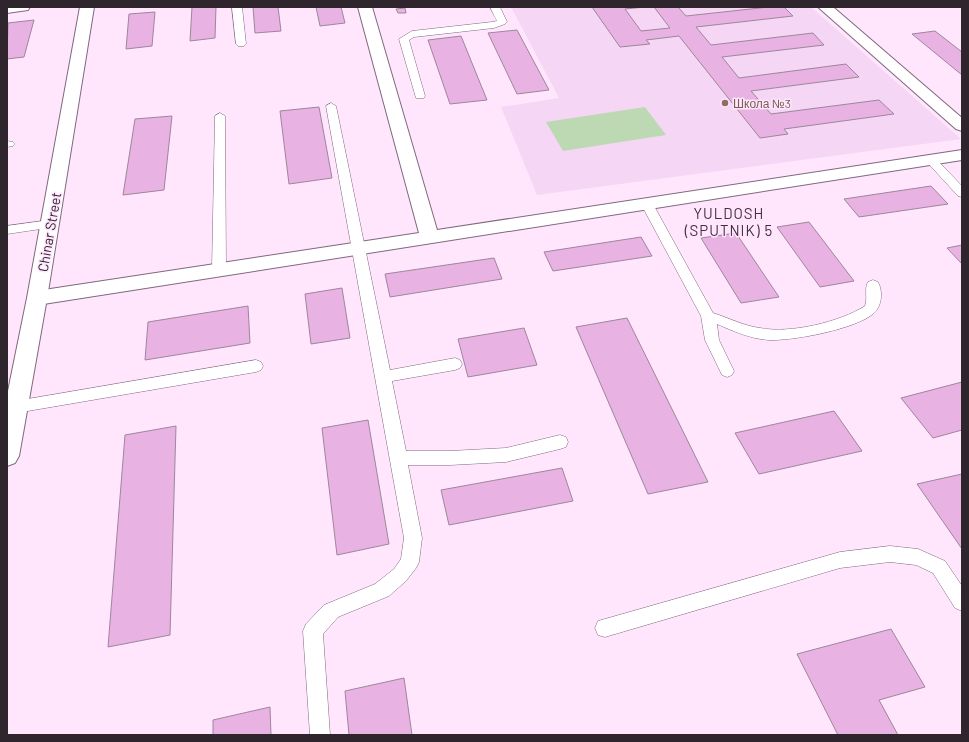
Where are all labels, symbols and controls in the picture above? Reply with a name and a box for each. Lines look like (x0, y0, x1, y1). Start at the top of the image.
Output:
place label: Школа №3 (733, 96, 791, 110)
marker: Школа №3 (720, 98, 730, 108)
street label: Chinar Street (34, 191, 64, 273)
district label: YULDOSH (SPUTNIK) 5 (684, 204, 773, 239)

